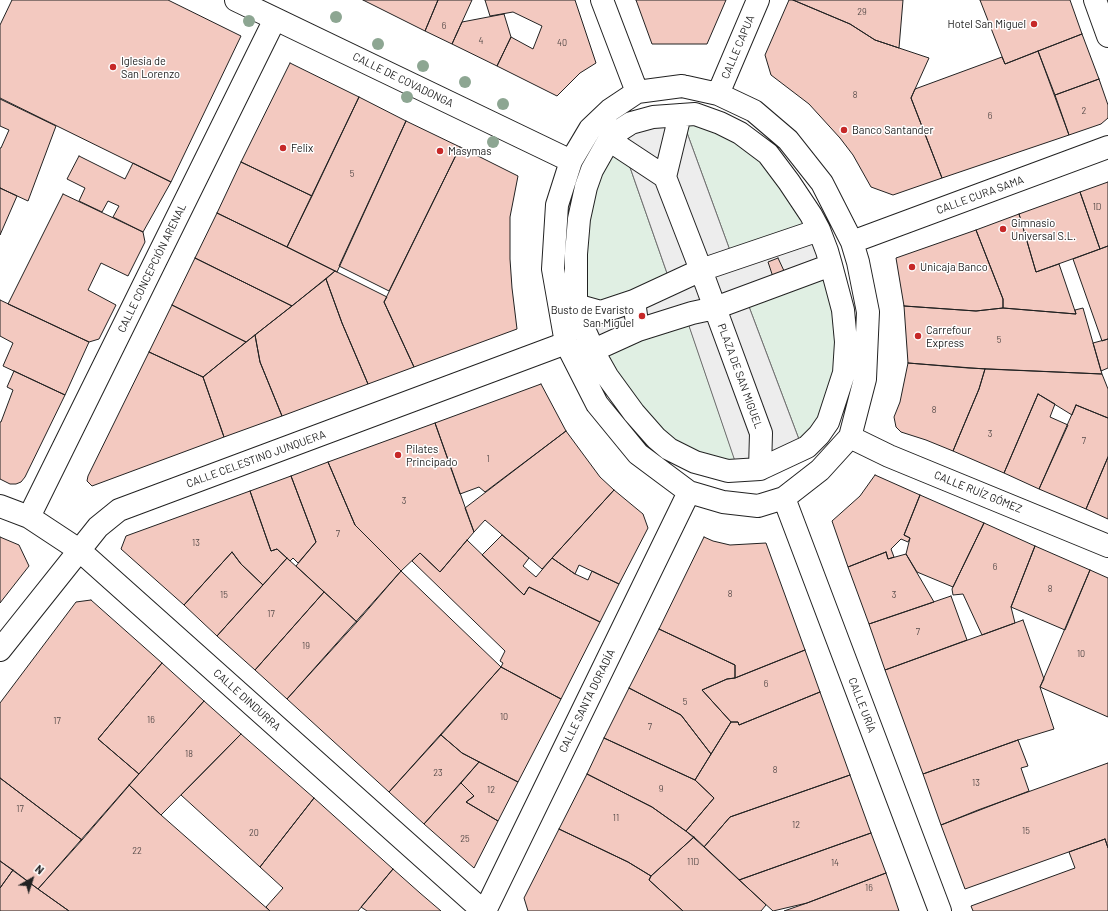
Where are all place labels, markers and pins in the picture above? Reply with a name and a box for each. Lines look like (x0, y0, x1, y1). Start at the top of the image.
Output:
place label: Hotel San Miguel (947, 17, 1026, 31)
marker: Hotel San Miguel (1029, 19, 1039, 29)
place label: Iglesia de San Lorenzo (121, 54, 180, 80)
marker: Iglesia de San Lorenzo (108, 62, 118, 72)
place label: Banco Santander (852, 123, 933, 137)
marker: Banco Santander (839, 125, 849, 135)
place label: Felix (291, 141, 313, 155)
marker: Felix (278, 143, 288, 153)
place label: Masymas (448, 144, 492, 158)
marker: Masymas (435, 146, 445, 156)
place label: Gimnasio Universal S.L. (1011, 216, 1076, 242)
marker: Gimnasio Universal S.L. (998, 224, 1008, 234)
place label: Unicaja Banco (920, 260, 988, 274)
marker: Unicaja Banco (907, 262, 917, 272)
place label: Busto de Evaristo San Miguel (551, 303, 634, 329)
marker: Busto de Evaristo San Miguel (637, 311, 647, 321)
place label: Carrefour Express (926, 323, 971, 349)
marker: Carrefour Express (913, 331, 923, 341)
place label: Pilates Principado (406, 442, 457, 468)
marker: Pilates Principado (393, 450, 403, 460)

